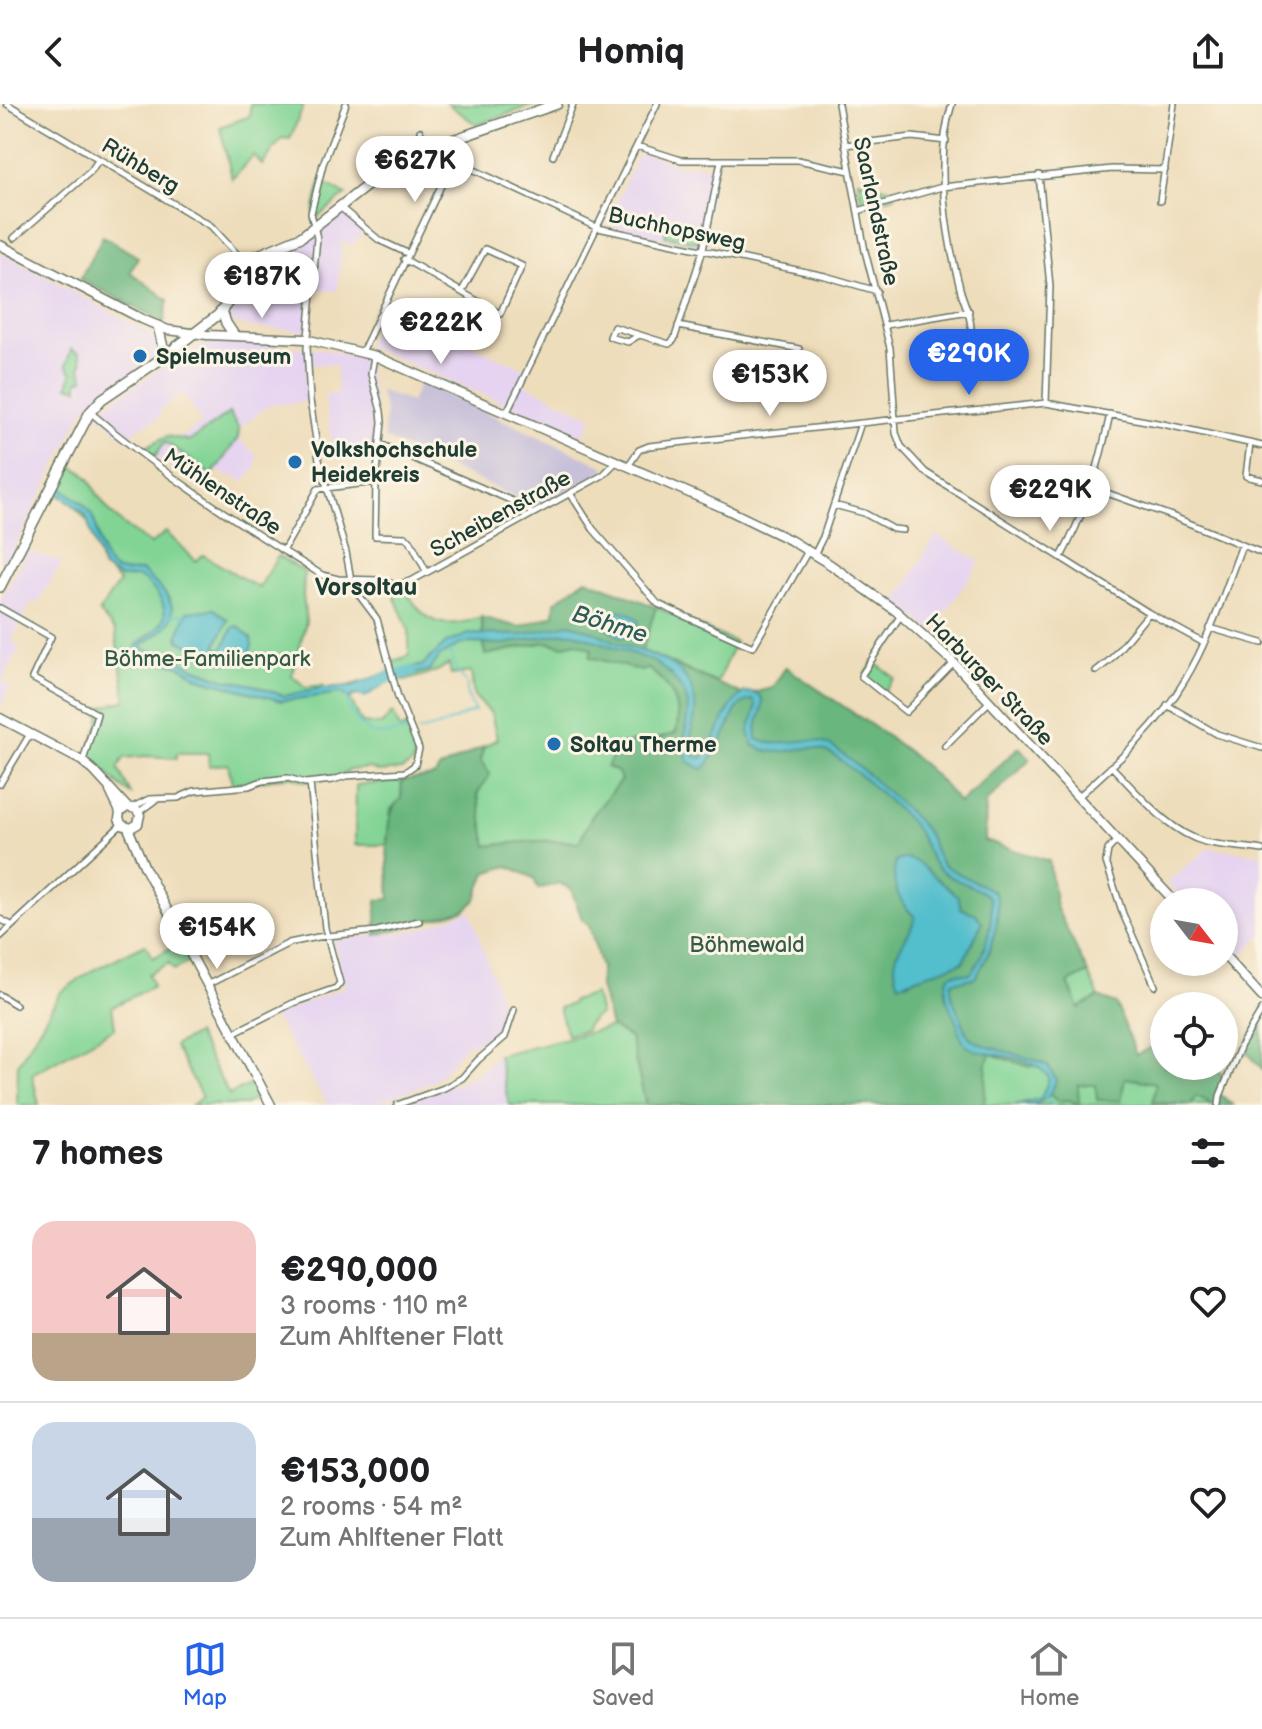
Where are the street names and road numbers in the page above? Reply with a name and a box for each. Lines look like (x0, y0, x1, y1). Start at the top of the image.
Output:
street label: Rühberg (96, 133, 184, 200)
street label: Saarlandstraße (847, 135, 904, 288)
street label: Buchhopsweg (606, 202, 748, 257)
street label: Mühlenstraße (158, 443, 286, 542)
street label: Scheibenstraße (426, 465, 576, 564)
street label: Harburger Straße (919, 608, 1059, 752)

